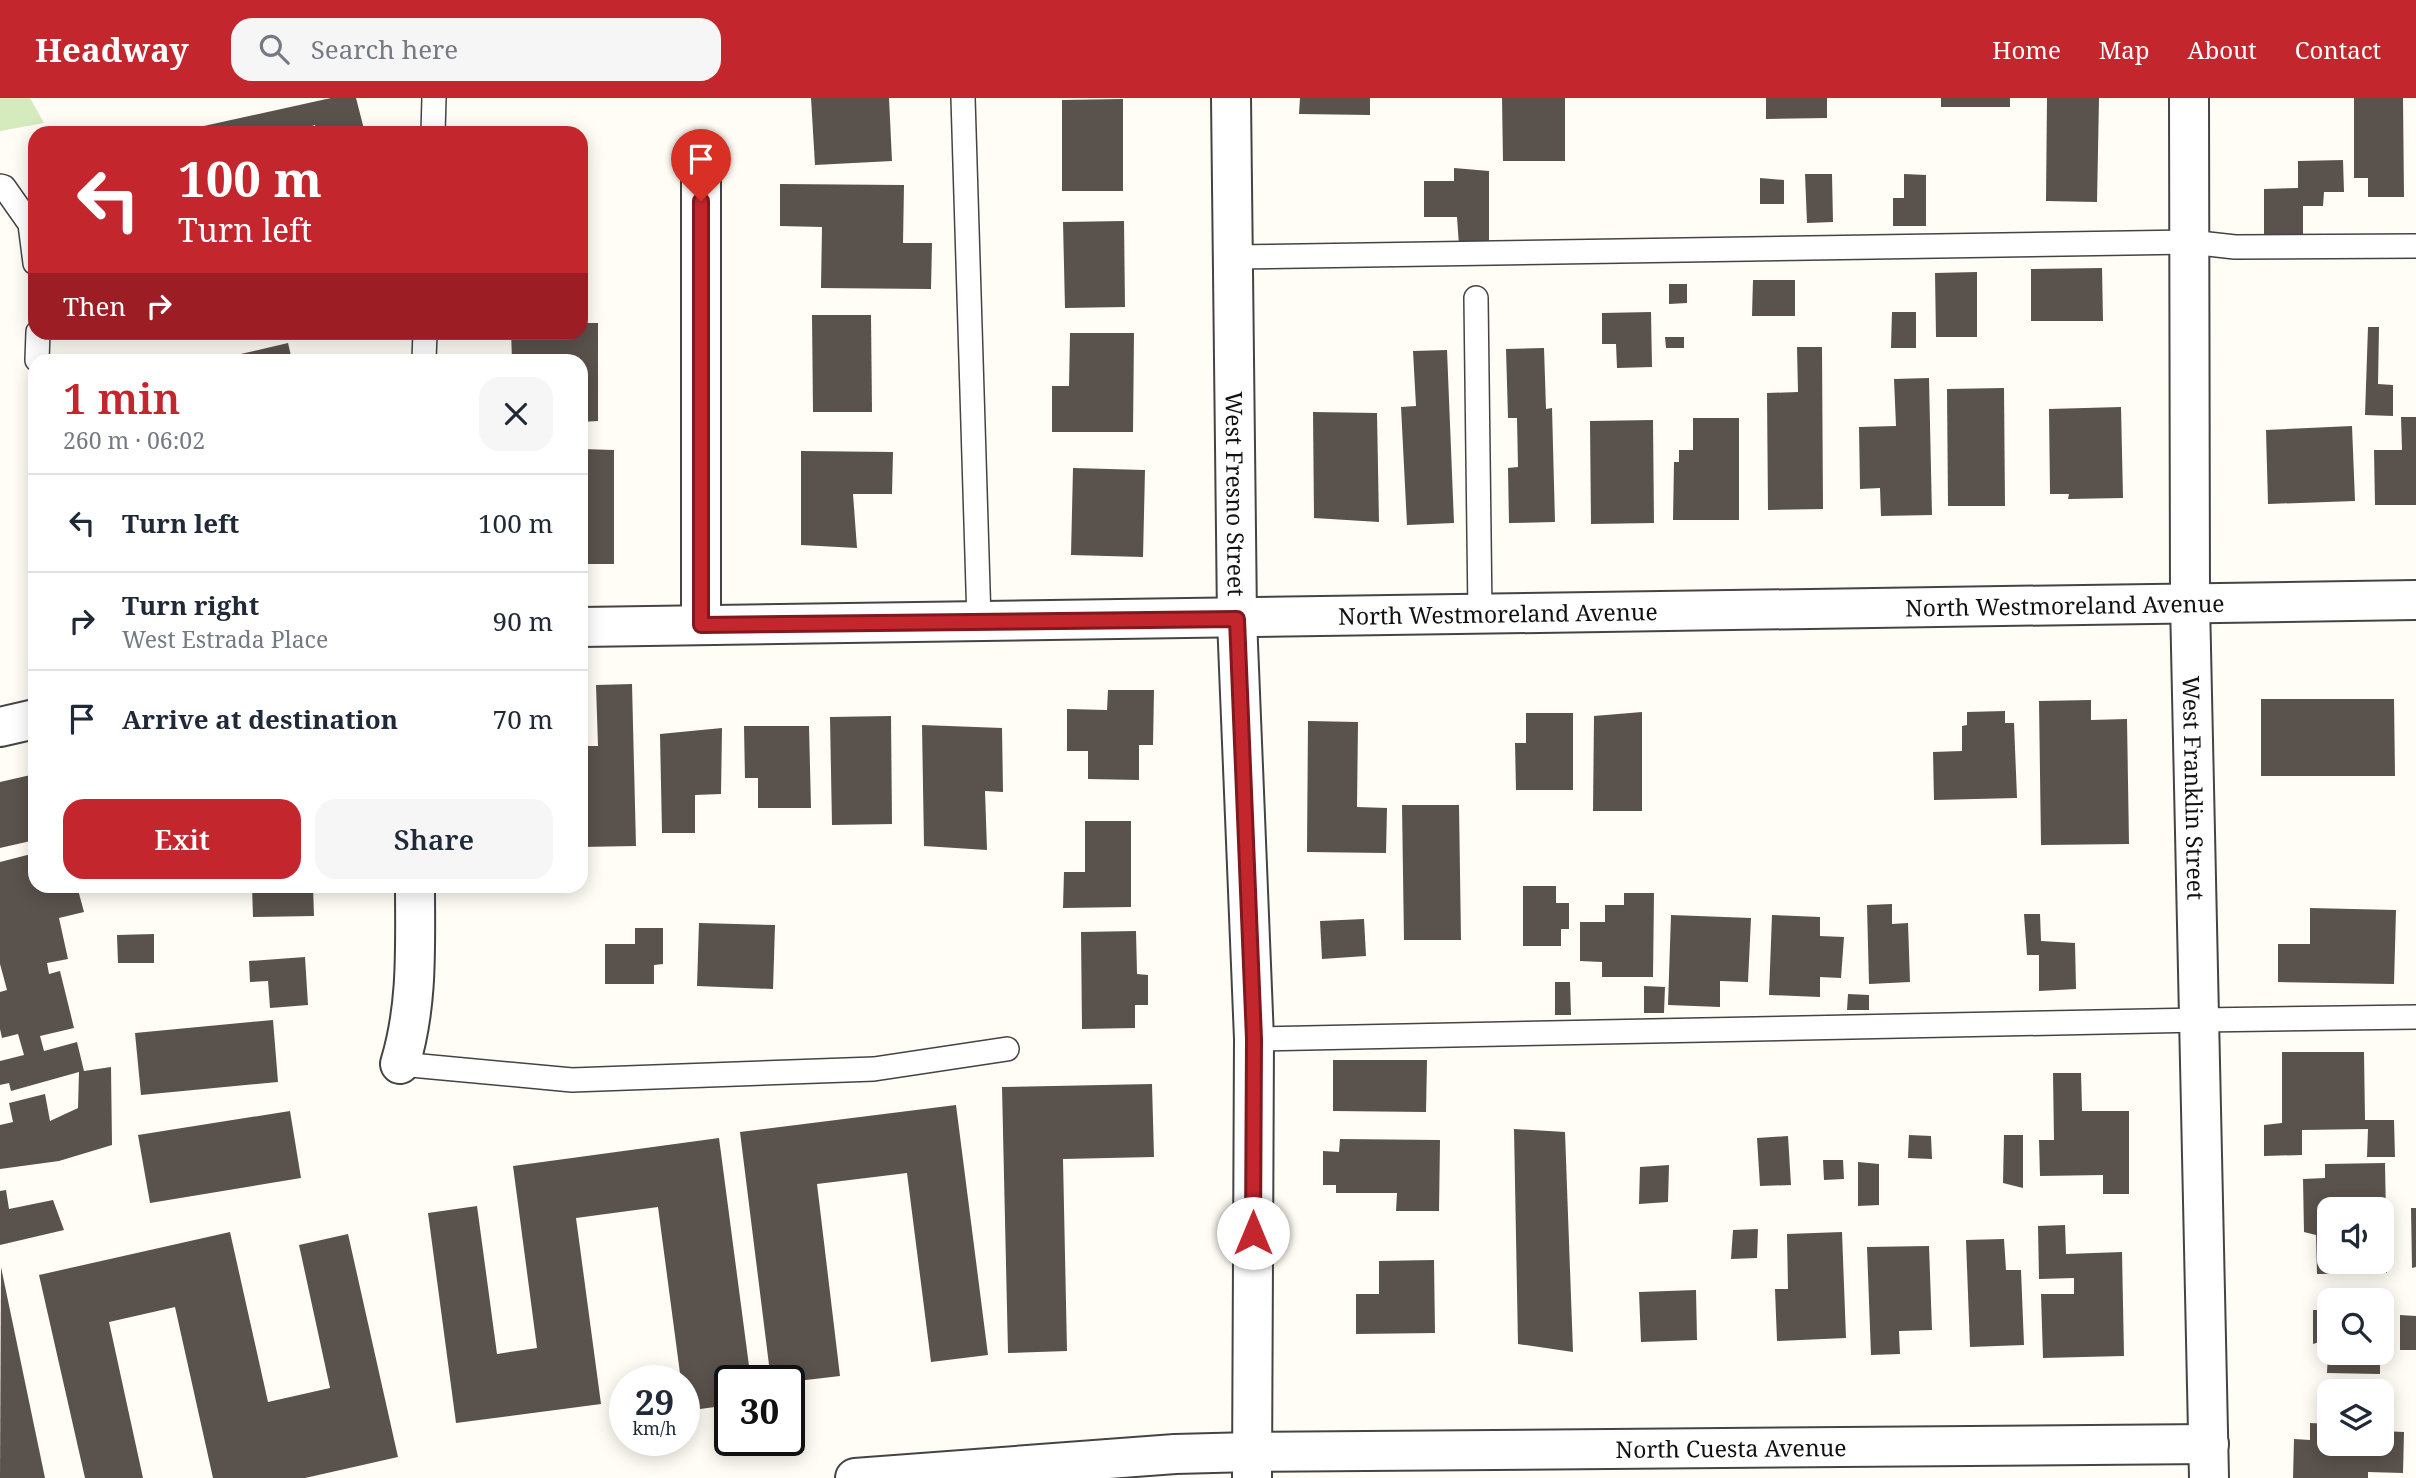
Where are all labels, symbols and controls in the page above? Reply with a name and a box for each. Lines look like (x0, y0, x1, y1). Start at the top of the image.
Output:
search box (231, 18, 721, 81)
text: Headway (35, 27, 189, 72)
icon: search (255, 30, 293, 68)
text: Search here (311, 31, 458, 67)
text: Home (1992, 33, 2061, 66)
text: Map (2099, 33, 2150, 66)
text: About (2188, 33, 2257, 66)
text: Contact (2295, 33, 2381, 66)
pin (671, 129, 731, 201)
icon: arrive (682, 140, 720, 178)
text: 100 m (178, 145, 322, 211)
icon: left (63, 154, 154, 245)
text: Turn left (178, 208, 312, 251)
icon: right (140, 287, 178, 325)
text: Then (63, 288, 126, 324)
text: 1 min (63, 369, 180, 426)
button: close (479, 377, 553, 451)
street label: West Fresno Street (1218, 391, 1253, 597)
text: 260 m · 06:02 (63, 424, 205, 456)
icon: left (63, 504, 101, 542)
text: Turn left (122, 505, 239, 541)
text: 100 m (478, 505, 553, 541)
text: Turn right (122, 587, 259, 623)
street label: North Westmoreland Avenue (1905, 587, 2225, 624)
street label: North Westmoreland Avenue (1338, 595, 1658, 632)
icon: right (63, 602, 101, 640)
text: 90 m (493, 603, 553, 639)
text: West Estrada Place (122, 623, 328, 655)
street label: West Franklin Street (2176, 676, 2212, 900)
icon: arrive (63, 700, 101, 738)
text: Arrive at destination (122, 701, 398, 737)
text: 70 m (493, 701, 553, 737)
button: Exit (63, 799, 301, 879)
button: Share (315, 799, 553, 879)
position arrow (1216, 1196, 1290, 1270)
map controls (2317, 1197, 2394, 1456)
button: sound (2317, 1197, 2394, 1274)
button: search (2317, 1288, 2394, 1365)
speed limit sign: 30 (714, 1365, 805, 1456)
text: 29 (635, 1378, 674, 1425)
button: layers (2317, 1379, 2394, 1456)
text: km/h (632, 1416, 677, 1440)
street label: North Cuesta Avenue (1615, 1431, 1847, 1465)

